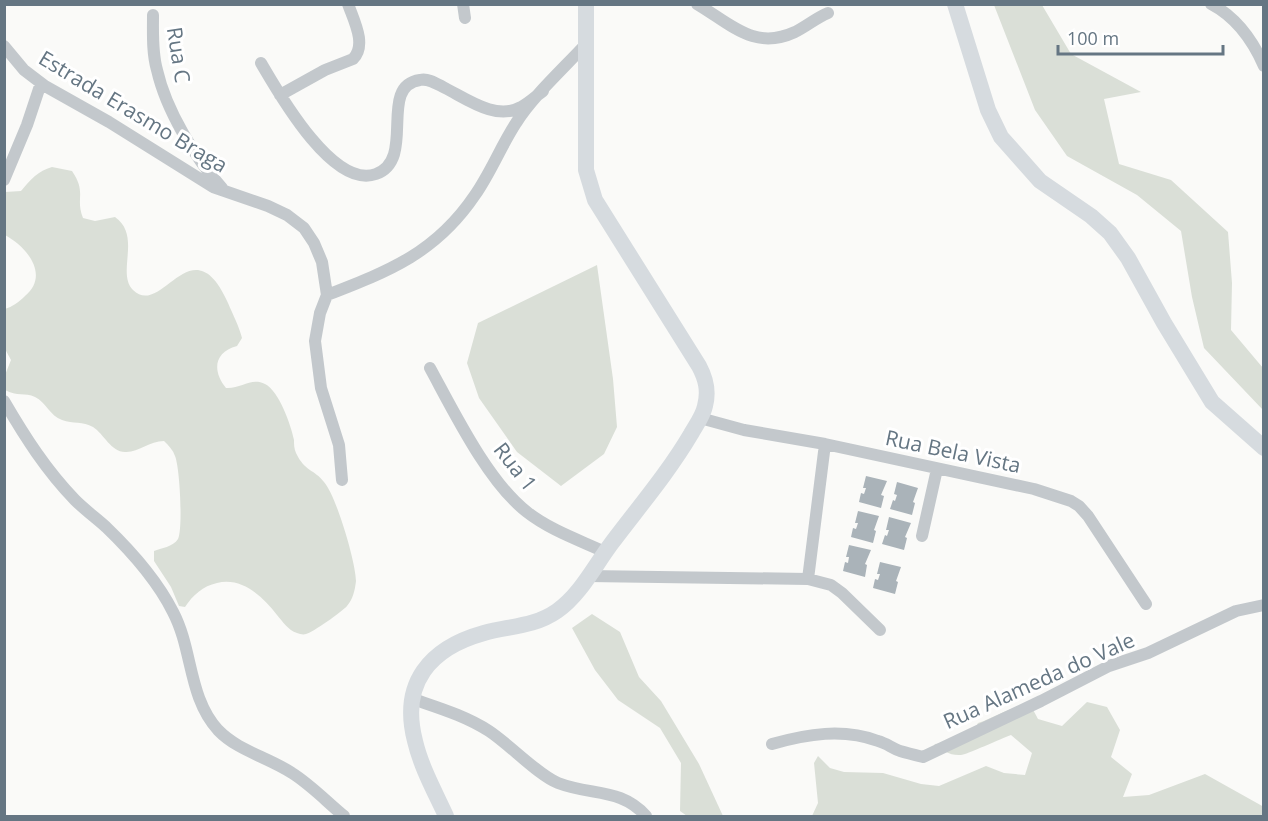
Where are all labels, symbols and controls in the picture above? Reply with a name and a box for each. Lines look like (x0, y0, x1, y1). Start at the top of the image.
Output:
scale bar (1058, 18, 1223, 56)
street label: Rua C (161, 25, 197, 85)
text: 100 m (1067, 26, 1119, 50)
street label: Estrada Erasmo Braga (34, 44, 233, 179)
street label: Rua Bela Vista (883, 423, 1023, 479)
street label: Rua 1 (488, 436, 544, 497)
street label: Rua Alameda do Vale (939, 625, 1139, 735)

